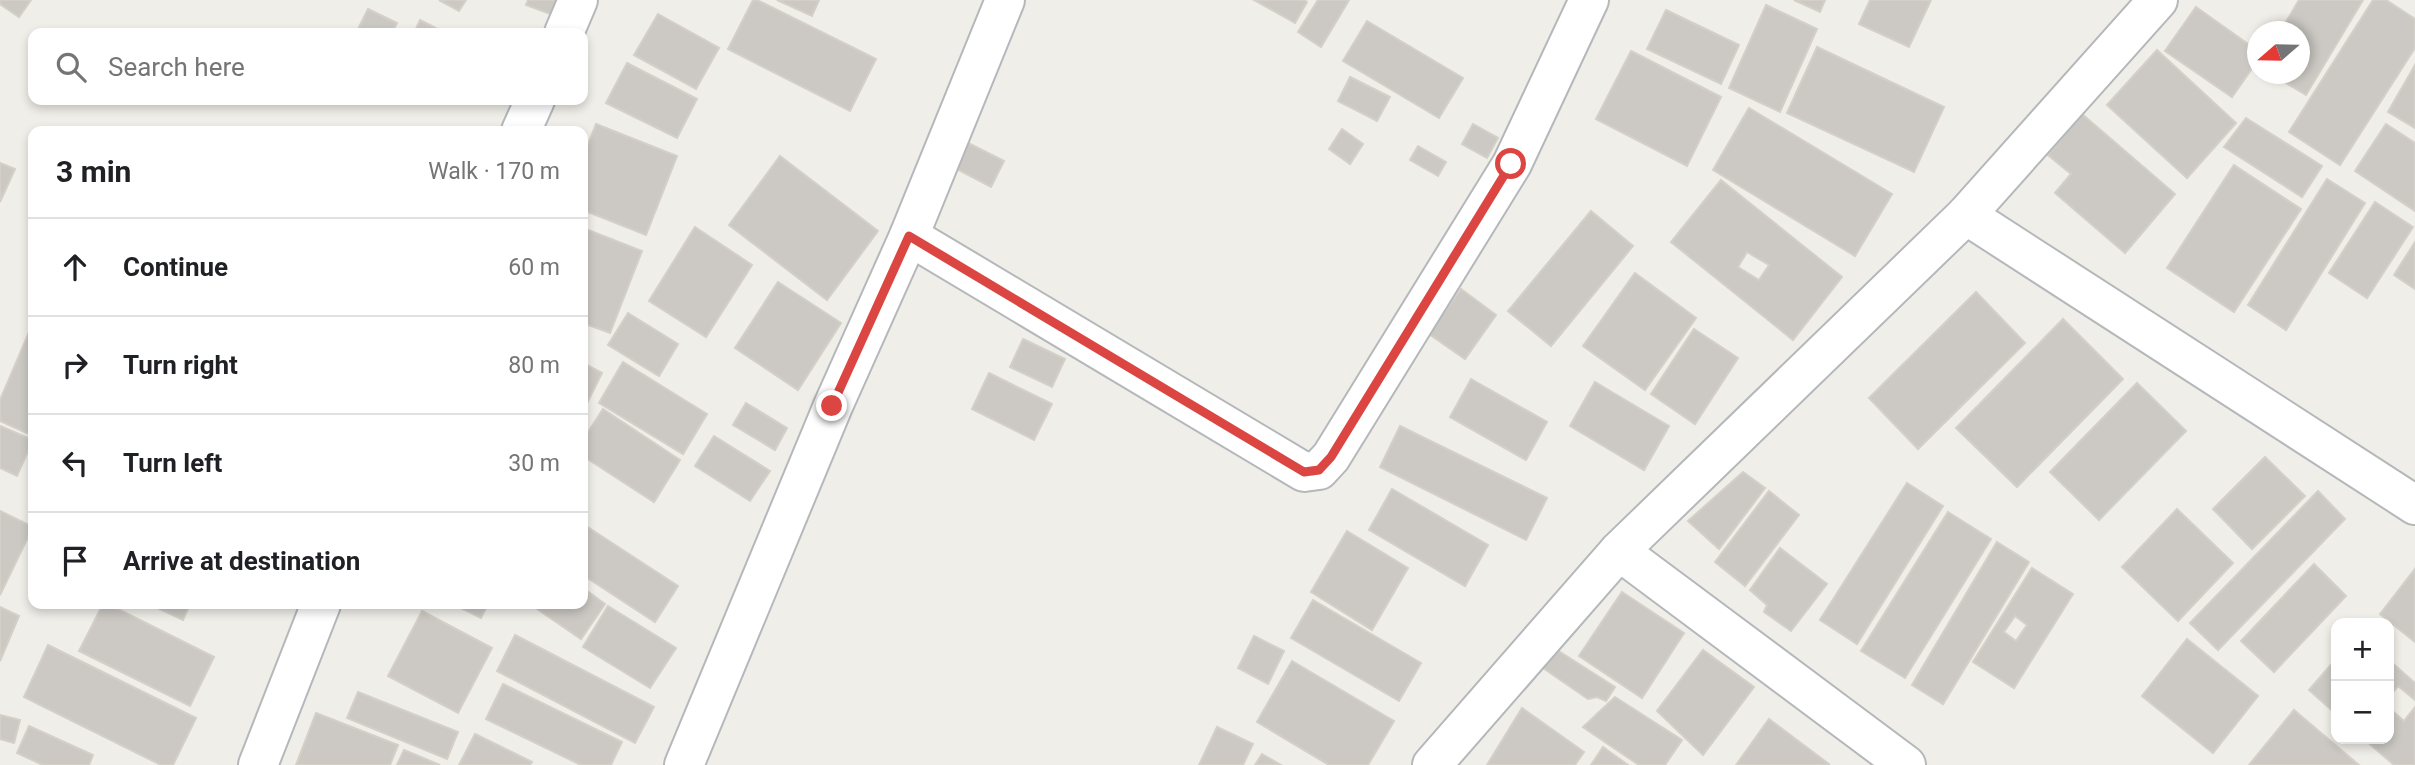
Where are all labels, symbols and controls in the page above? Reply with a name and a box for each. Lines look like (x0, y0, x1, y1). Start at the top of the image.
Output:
north arrow (2247, 21, 2310, 84)
search box (28, 28, 588, 105)
icon: search (52, 48, 90, 86)
text: Search here (108, 52, 245, 82)
route start (1495, 148, 1526, 179)
text: 3 min (56, 154, 131, 189)
text: Walk · 170 m (428, 158, 560, 185)
icon: ahead (56, 248, 94, 286)
text: Continue (123, 252, 228, 282)
text: 60 m (508, 254, 560, 281)
icon: right (56, 346, 94, 384)
text: Turn right (123, 350, 238, 380)
text: 80 m (508, 352, 560, 379)
route end (816, 390, 847, 421)
icon: left (56, 444, 94, 482)
text: Turn left (123, 448, 222, 478)
text: 30 m (508, 450, 560, 477)
icon: arrive (56, 542, 94, 580)
text: Arrive at destination (123, 546, 360, 576)
map controls (2331, 618, 2394, 744)
button: + (2331, 618, 2394, 681)
button: − (2331, 681, 2394, 744)

